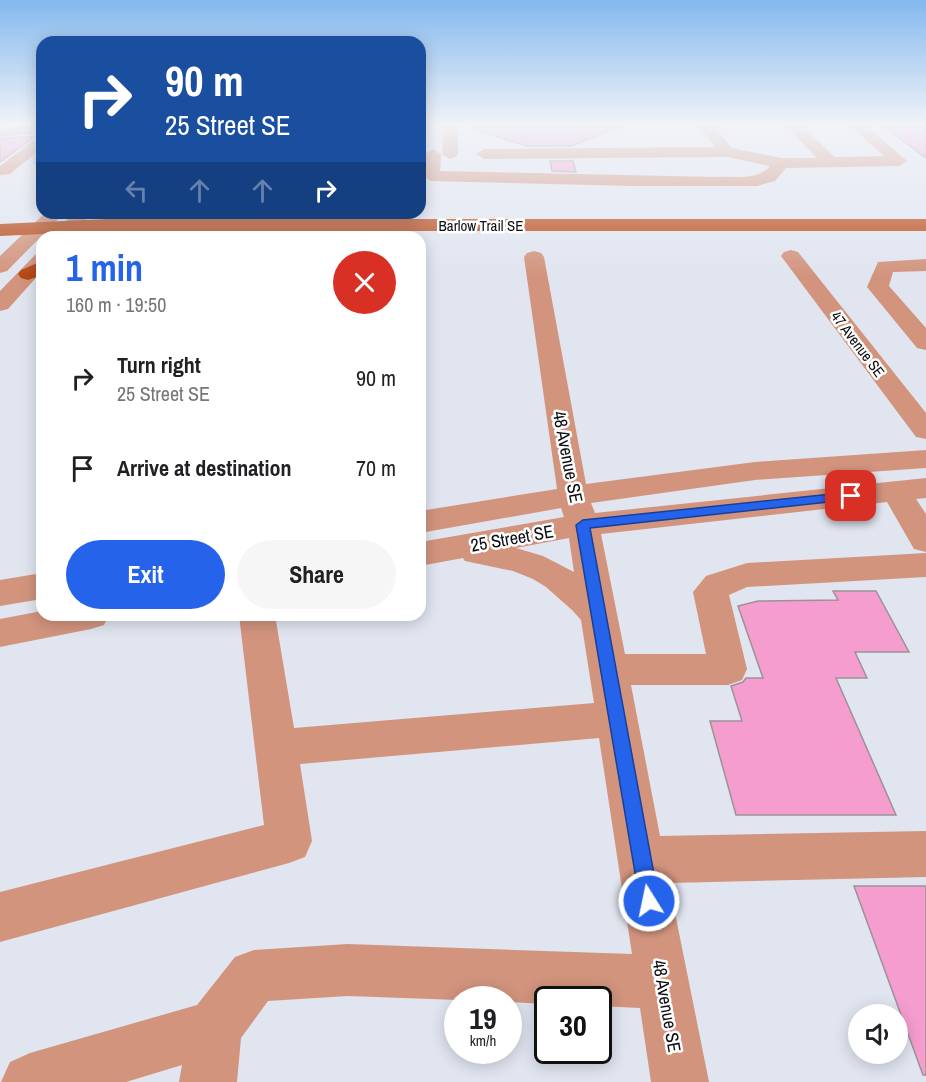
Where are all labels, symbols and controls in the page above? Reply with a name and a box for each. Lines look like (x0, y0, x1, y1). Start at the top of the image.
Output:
text: 90 m (165, 53, 244, 109)
icon: right (66, 60, 144, 138)
text: 25 Street SE (165, 107, 291, 143)
icon: left (120, 174, 153, 207)
icon: ahead (183, 174, 216, 207)
icon: ahead (246, 174, 279, 207)
icon: right (309, 174, 342, 207)
street label: Barlow Trail SE (439, 215, 523, 236)
text: 1 min (66, 244, 143, 292)
button: close (333, 251, 396, 314)
text: 160 m · 19:50 (66, 291, 166, 318)
street label: 47 Avenue SE (826, 307, 890, 381)
text: Turn right (117, 350, 201, 380)
icon: right (66, 362, 99, 395)
text: 90 m (356, 363, 396, 393)
text: 25 Street SE (117, 380, 210, 407)
street label: 48 Avenue SE (547, 409, 589, 505)
icon: arrive (66, 452, 99, 485)
text: Arrive at destination (117, 453, 291, 483)
text: 70 m (356, 453, 396, 483)
pin (825, 470, 876, 521)
icon: arrive (834, 479, 867, 512)
street label: 25 Street SE (469, 518, 555, 558)
button: Exit (66, 540, 225, 609)
button: Share (237, 540, 396, 609)
position arrow (617, 869, 681, 933)
street label: 48 Avenue SE (647, 958, 687, 1054)
speed limit sign: 30 (534, 986, 612, 1064)
text: 19 (469, 998, 497, 1038)
map controls (848, 1004, 908, 1064)
button: sound (848, 1004, 908, 1064)
text: km/h (470, 1030, 496, 1051)

